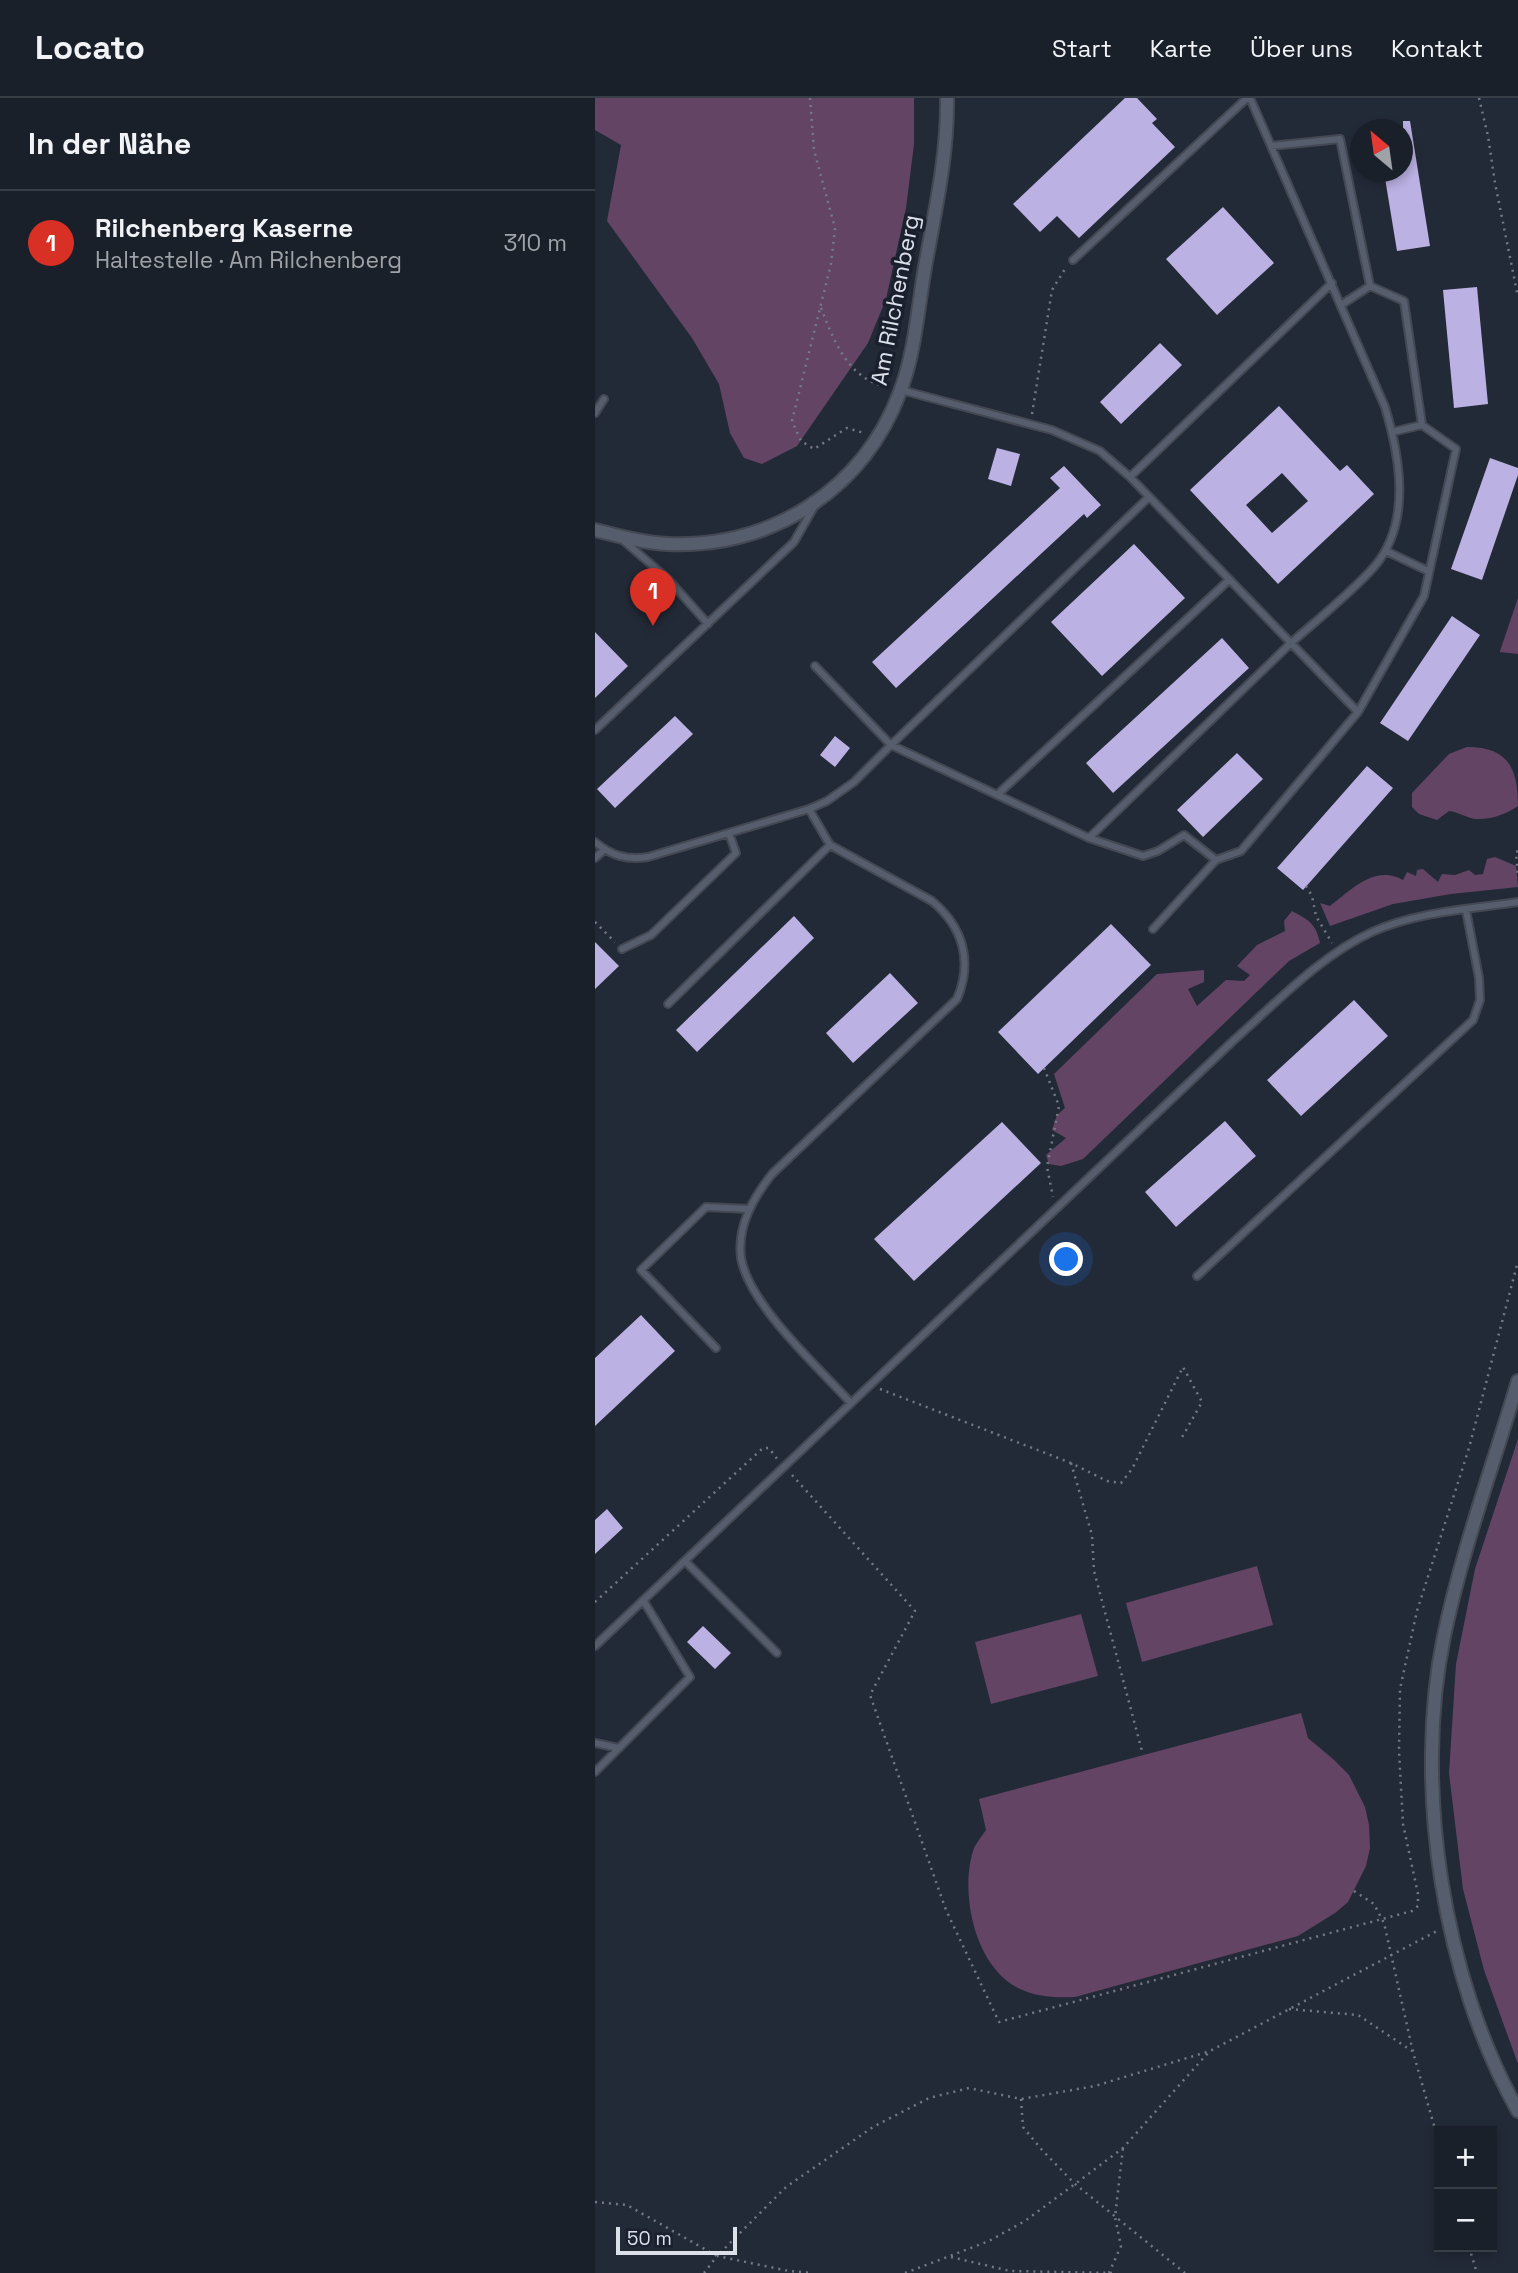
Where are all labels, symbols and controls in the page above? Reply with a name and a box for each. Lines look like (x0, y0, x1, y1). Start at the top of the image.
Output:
text: Locato (35, 27, 145, 69)
text: Start (1052, 33, 1112, 64)
text: Karte (1150, 33, 1212, 64)
text: Über uns (1250, 33, 1353, 64)
text: Kontakt (1391, 33, 1483, 64)
north arrow (1350, 119, 1413, 182)
text: In der Nähe (28, 124, 191, 163)
text: Rilchenberg Kaserne (95, 211, 353, 245)
street label: Am Rilchenberg (864, 212, 926, 388)
text: 1 (46, 228, 56, 258)
text: 310 m (503, 228, 567, 258)
text: Haltestelle · Am Rilchenberg (95, 245, 402, 275)
pin: 1 (630, 568, 676, 626)
your location (1049, 1242, 1083, 1276)
map controls (1434, 2126, 1497, 2252)
button: + (1434, 2126, 1497, 2189)
button: − (1434, 2189, 1497, 2252)
scale bar (616, 2224, 737, 2256)
text: 50 m (627, 2226, 672, 2251)

